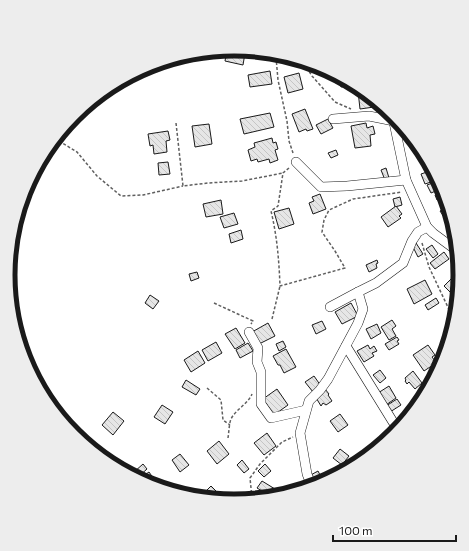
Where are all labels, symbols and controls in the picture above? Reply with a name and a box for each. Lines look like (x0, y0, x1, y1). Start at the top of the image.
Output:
scale bar (333, 517, 456, 543)
text: 100 m (339, 523, 373, 537)

